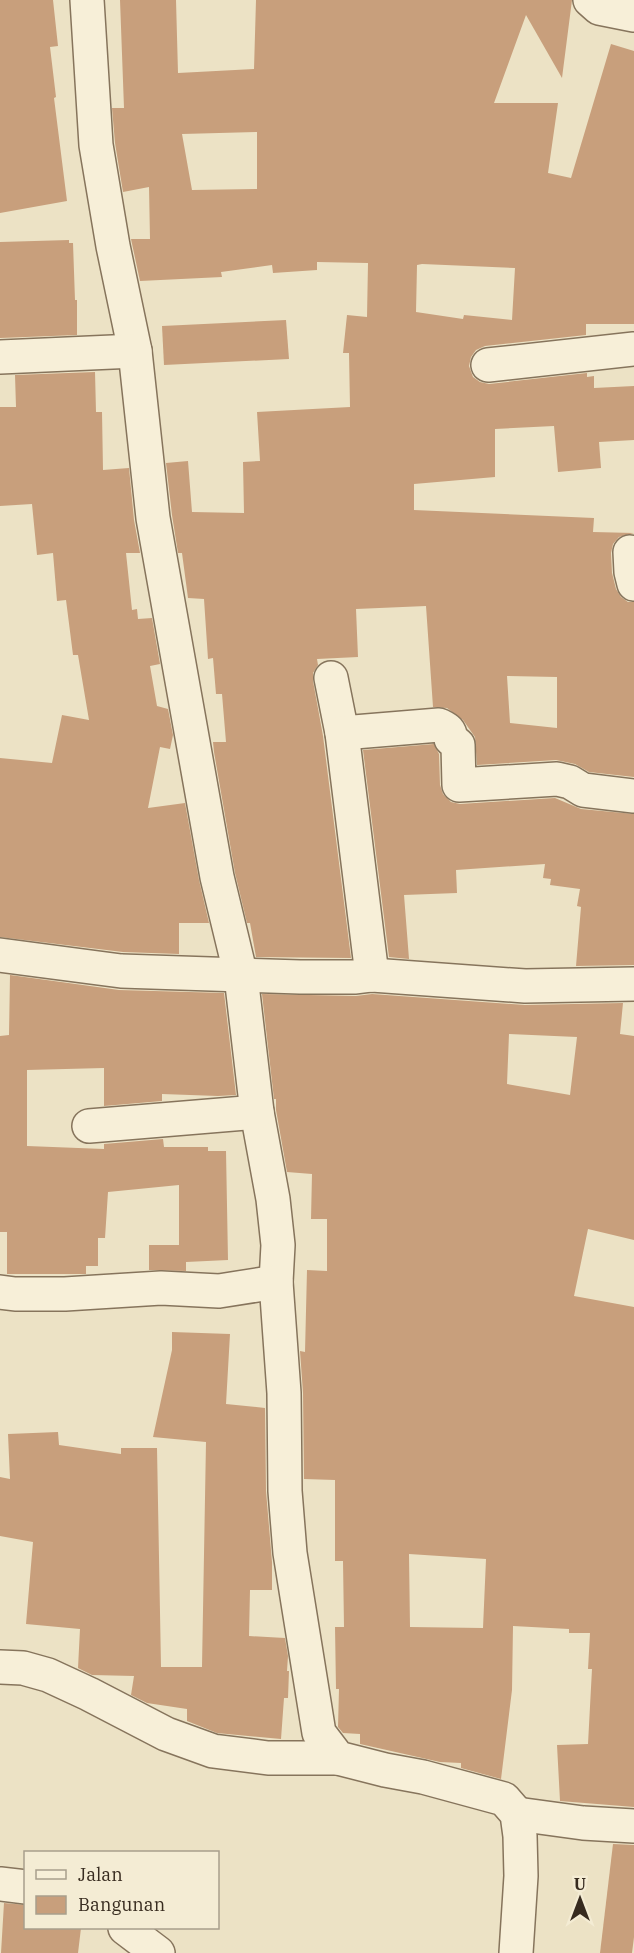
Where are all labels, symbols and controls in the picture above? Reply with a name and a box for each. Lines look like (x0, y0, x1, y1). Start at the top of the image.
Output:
legend (24, 1851, 219, 1929)
text: Jalan (78, 1863, 123, 1886)
north arrow (550, 1869, 610, 1929)
text: U (574, 1874, 586, 1894)
text: Bangunan (78, 1893, 165, 1916)

